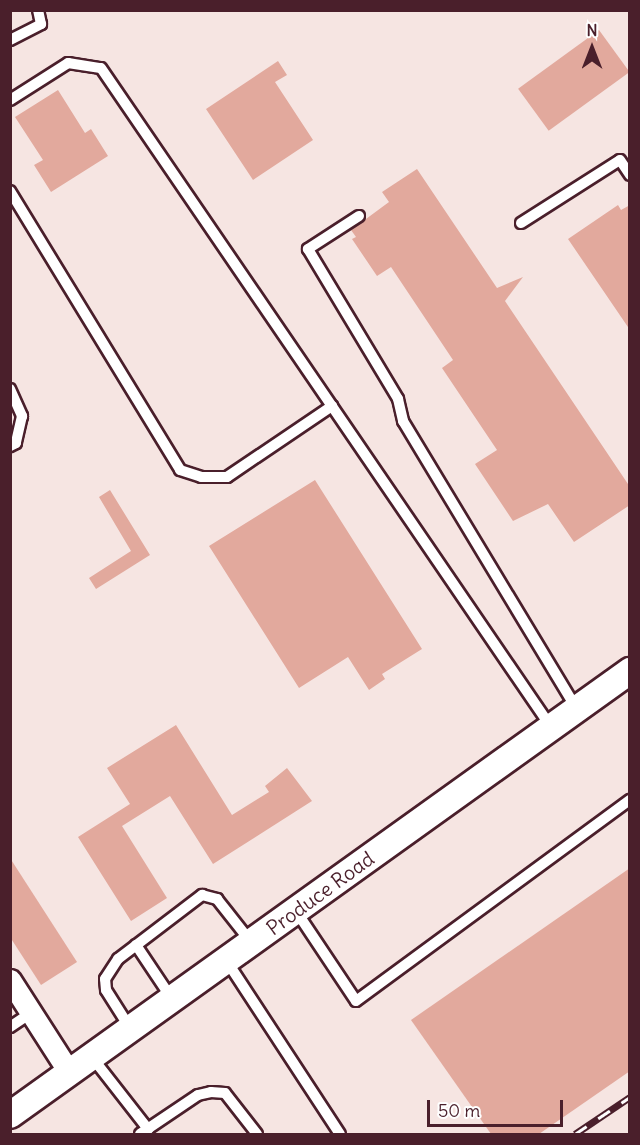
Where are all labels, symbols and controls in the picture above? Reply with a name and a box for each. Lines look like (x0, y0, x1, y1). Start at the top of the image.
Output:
north arrow (562, 18, 622, 78)
text: N (586, 20, 598, 40)
street label: Produce Road (262, 846, 378, 940)
scale bar (430, 1088, 566, 1126)
text: 50 m (438, 1099, 480, 1122)

